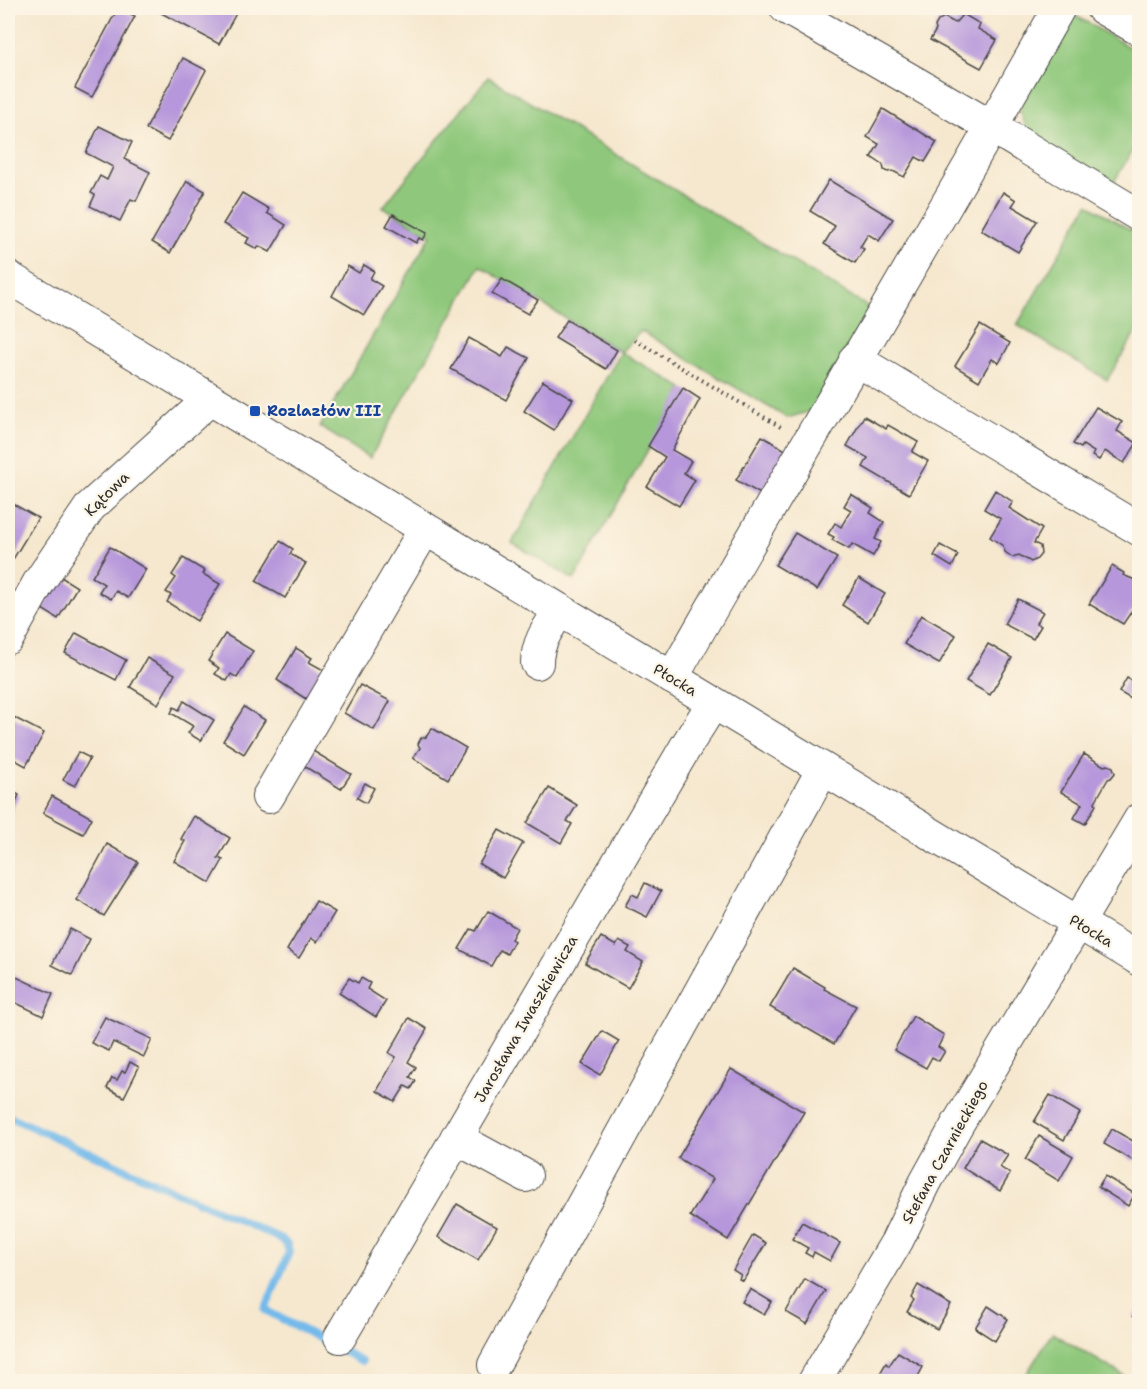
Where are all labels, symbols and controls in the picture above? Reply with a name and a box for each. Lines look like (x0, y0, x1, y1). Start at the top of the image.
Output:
place label: Rozlazłów III (267, 401, 381, 421)
marker: Rozlazłów III (248, 404, 262, 418)
street label: Kątowa (80, 467, 134, 521)
street label: Płocka (649, 659, 701, 701)
street label: Płocka (1065, 910, 1117, 952)
street label: Jarosława Iwaszkiewicza (470, 931, 582, 1106)
street label: Stefana Czarnieckiego (897, 1077, 993, 1227)

